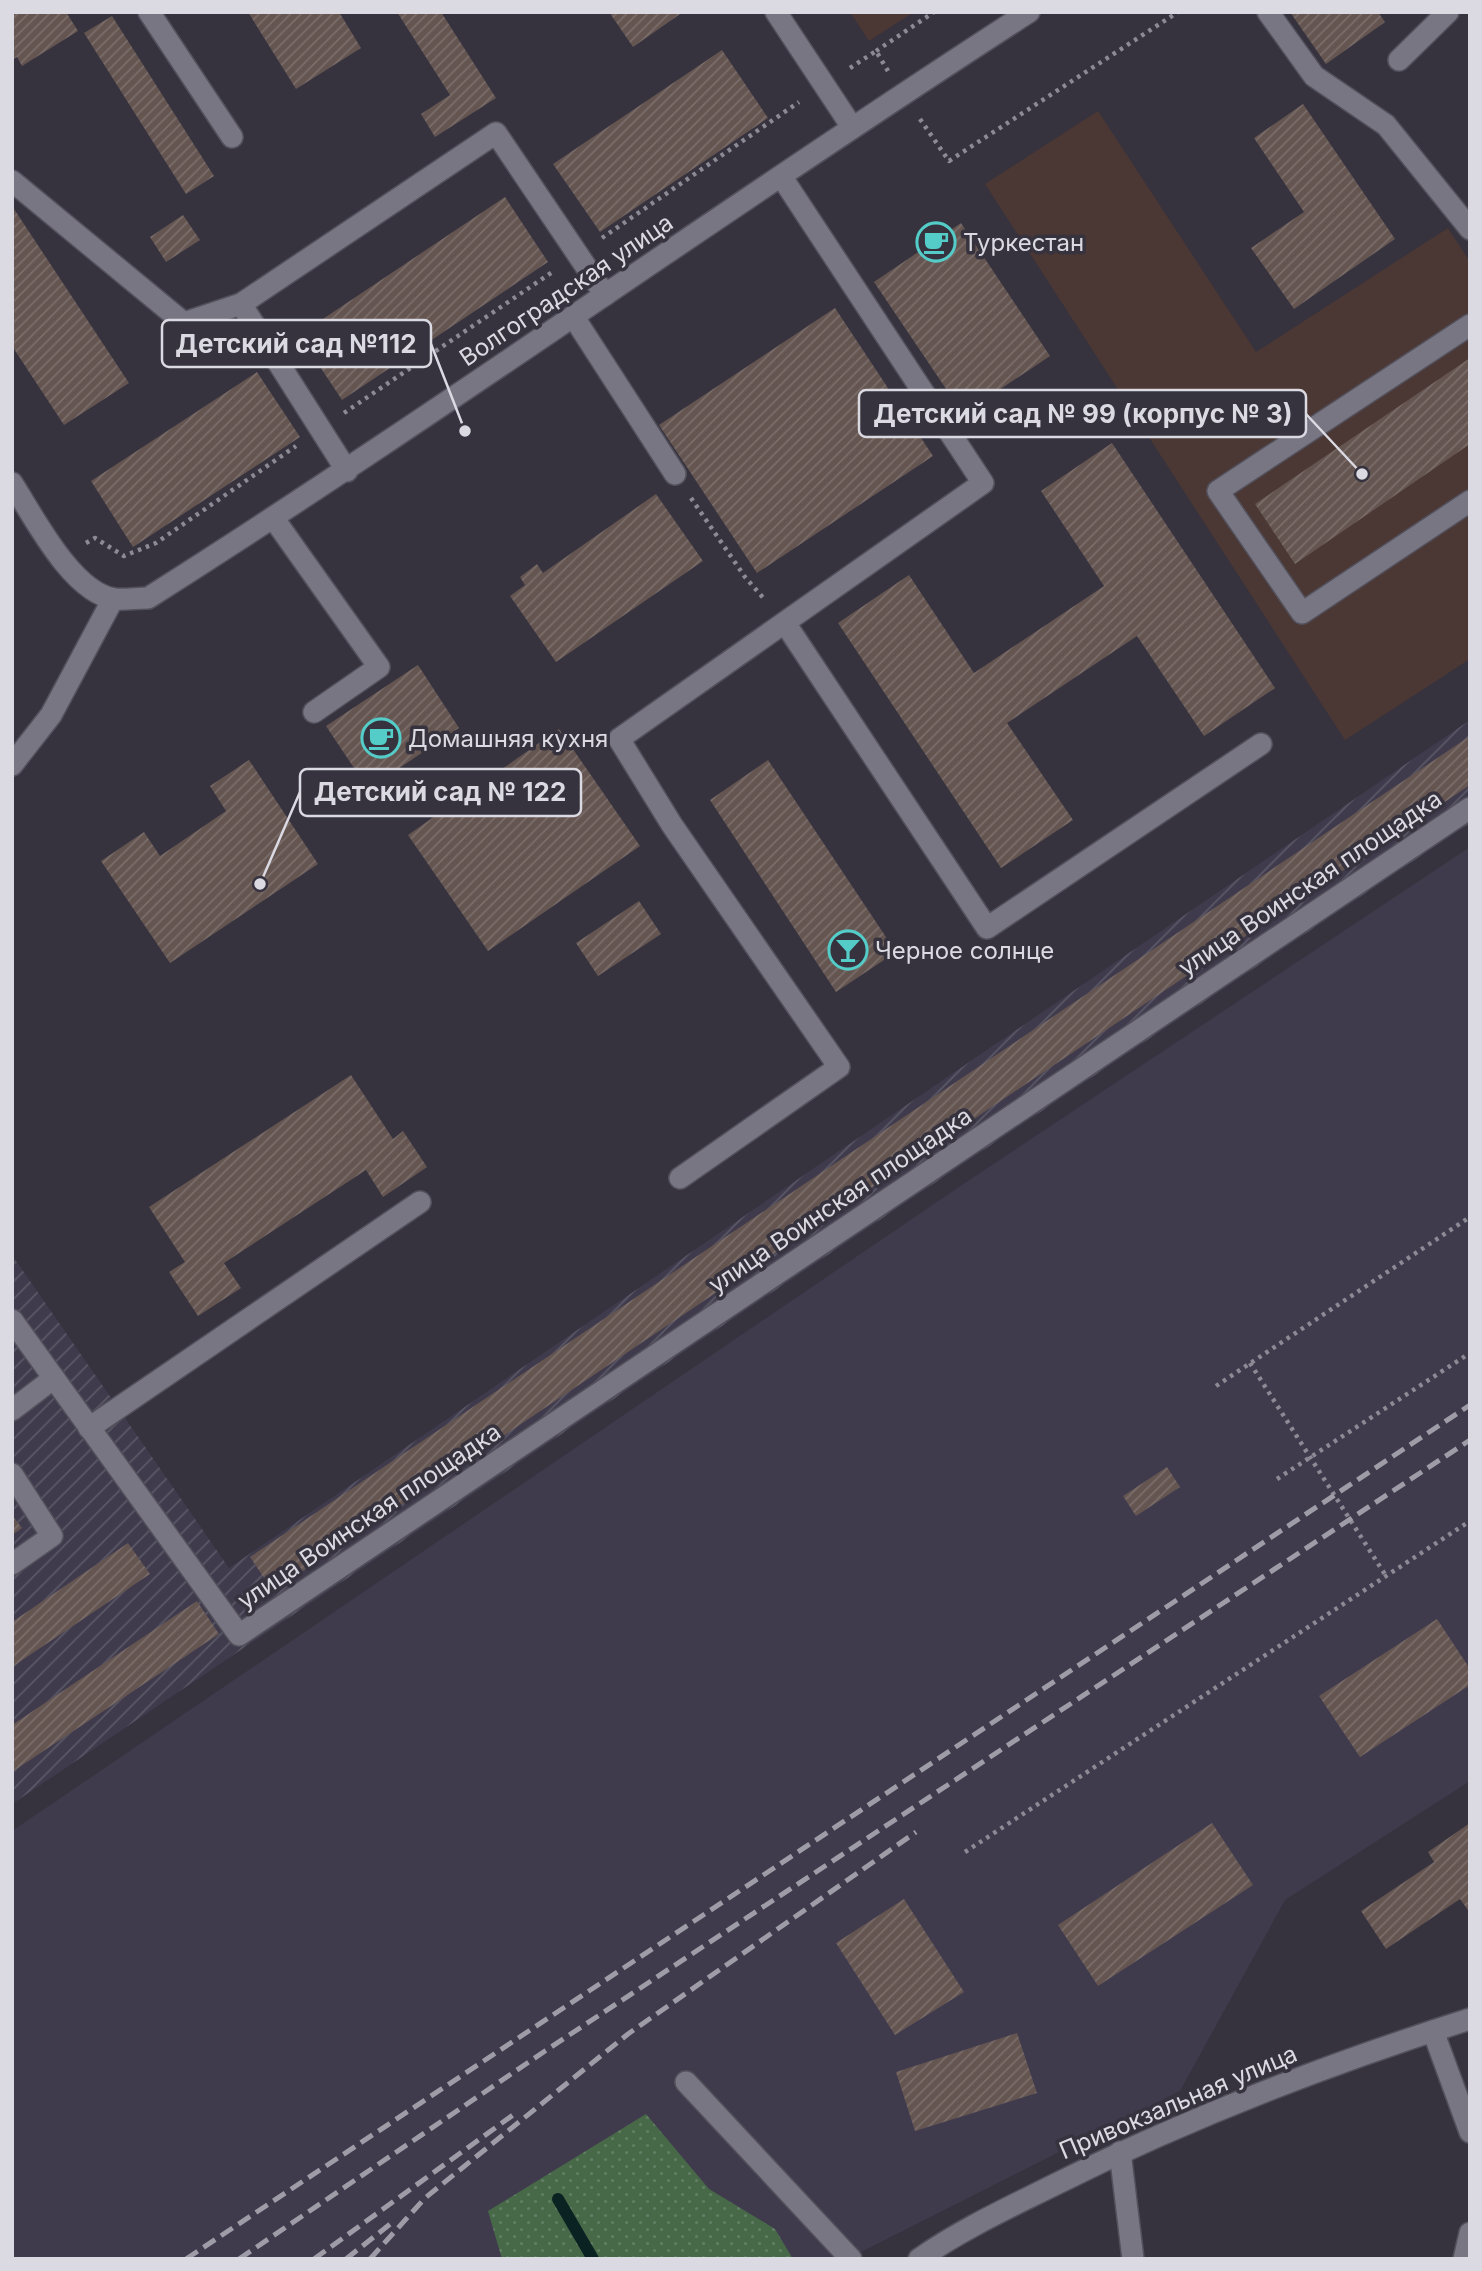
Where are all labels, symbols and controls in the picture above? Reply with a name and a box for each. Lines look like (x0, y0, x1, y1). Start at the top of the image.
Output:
street label: Волгоградская улица (454, 208, 678, 372)
cafe icon: Туркестан (915, 221, 957, 263)
place label: Туркестан (963, 228, 1084, 257)
callout: Детский сад №112 (162, 320, 431, 367)
text: Детский сад №112 (175, 328, 417, 359)
callout: Детский сад № 99 (корпус № 3) (859, 390, 1306, 437)
text: Детский сад № 99 (корпус № 3) (873, 398, 1293, 429)
cafe icon: Домашняя кухня (360, 717, 402, 759)
place label: Домашняя кухня (408, 724, 608, 753)
callout: Детский сад № 122 (300, 769, 581, 816)
text: Детский сад № 122 (314, 776, 566, 807)
street label: улица Воинская площадка (1173, 784, 1447, 982)
bar icon: Черное солнце (827, 929, 869, 971)
place label: Черное солнце (875, 936, 1054, 965)
street label: улица Воинская площадка (703, 1101, 977, 1299)
street label: улица Воинская площадка (232, 1417, 506, 1615)
street label: Привокзальная улица (1055, 2039, 1301, 2165)

